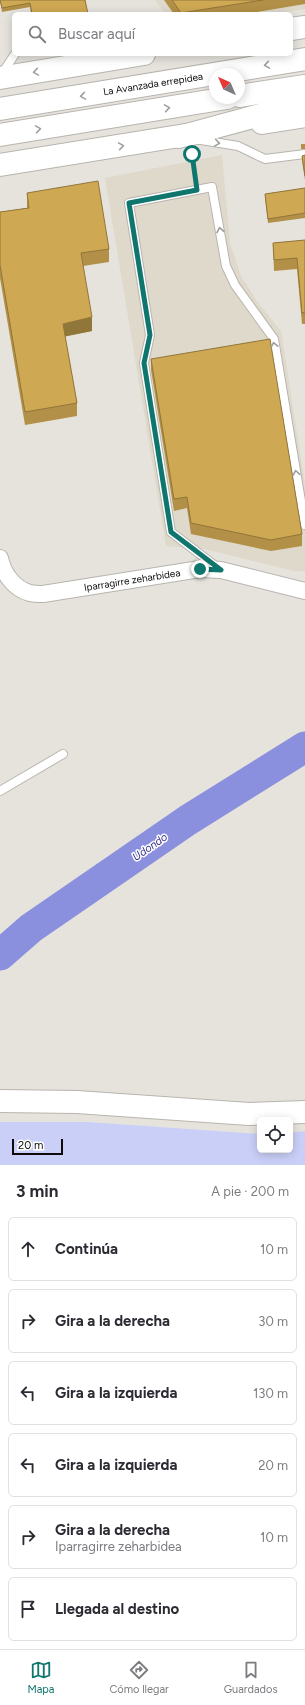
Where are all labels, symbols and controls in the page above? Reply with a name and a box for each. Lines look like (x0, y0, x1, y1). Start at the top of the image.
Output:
search box (12, 12, 293, 56)
icon: search (26, 23, 48, 45)
text: Buscar aquí (58, 25, 135, 43)
one-way arrow (263, 60, 270, 69)
one-way arrow (33, 67, 39, 76)
north arrow (209, 68, 245, 104)
street label: La Avanzada errepidea (102, 70, 204, 98)
one-way arrow (80, 91, 86, 99)
one-way arrow (164, 104, 170, 113)
one-way arrow (35, 125, 42, 134)
one-way arrow (214, 138, 220, 147)
one-way arrow (118, 142, 125, 151)
route start (183, 145, 201, 163)
one-way arrow (216, 227, 225, 233)
one-way arrow (271, 342, 279, 348)
one-way arrow (292, 470, 301, 476)
route end (191, 560, 209, 578)
street label: Iparragirre zeharbidea (83, 566, 181, 594)
water label: Udondo (130, 830, 170, 864)
map controls (257, 1117, 293, 1153)
button: locate (257, 1117, 293, 1153)
scale bar (12, 1137, 63, 1156)
text: 20 m (18, 1139, 43, 1152)
text: 3 min (16, 1181, 58, 1201)
text: A pie · 200 m (211, 1184, 289, 1199)
icon: ahead (17, 1238, 39, 1260)
text: Continúa (55, 1240, 118, 1258)
text: 10 m (260, 1242, 288, 1257)
icon: right (17, 1310, 39, 1332)
text: Gira a la derecha (55, 1312, 170, 1330)
text: 30 m (258, 1314, 288, 1329)
icon: left (17, 1382, 39, 1404)
text: Gira a la izquierda (55, 1384, 177, 1402)
text: 130 m (253, 1386, 288, 1401)
icon: left (17, 1454, 39, 1476)
text: Gira a la izquierda (55, 1456, 177, 1474)
text: 20 m (258, 1458, 288, 1473)
text: Gira a la derecha (55, 1521, 170, 1539)
icon: right (17, 1526, 39, 1548)
text: 10 m (260, 1530, 288, 1545)
text: Iparragirre zeharbidea (55, 1539, 182, 1554)
icon: arrive (17, 1598, 39, 1620)
text: Llegada al destino (55, 1600, 179, 1618)
tab: Mapa (27, 1659, 54, 1696)
tab: Cómo llegar (109, 1659, 169, 1696)
tab: Guardados (224, 1659, 278, 1696)

